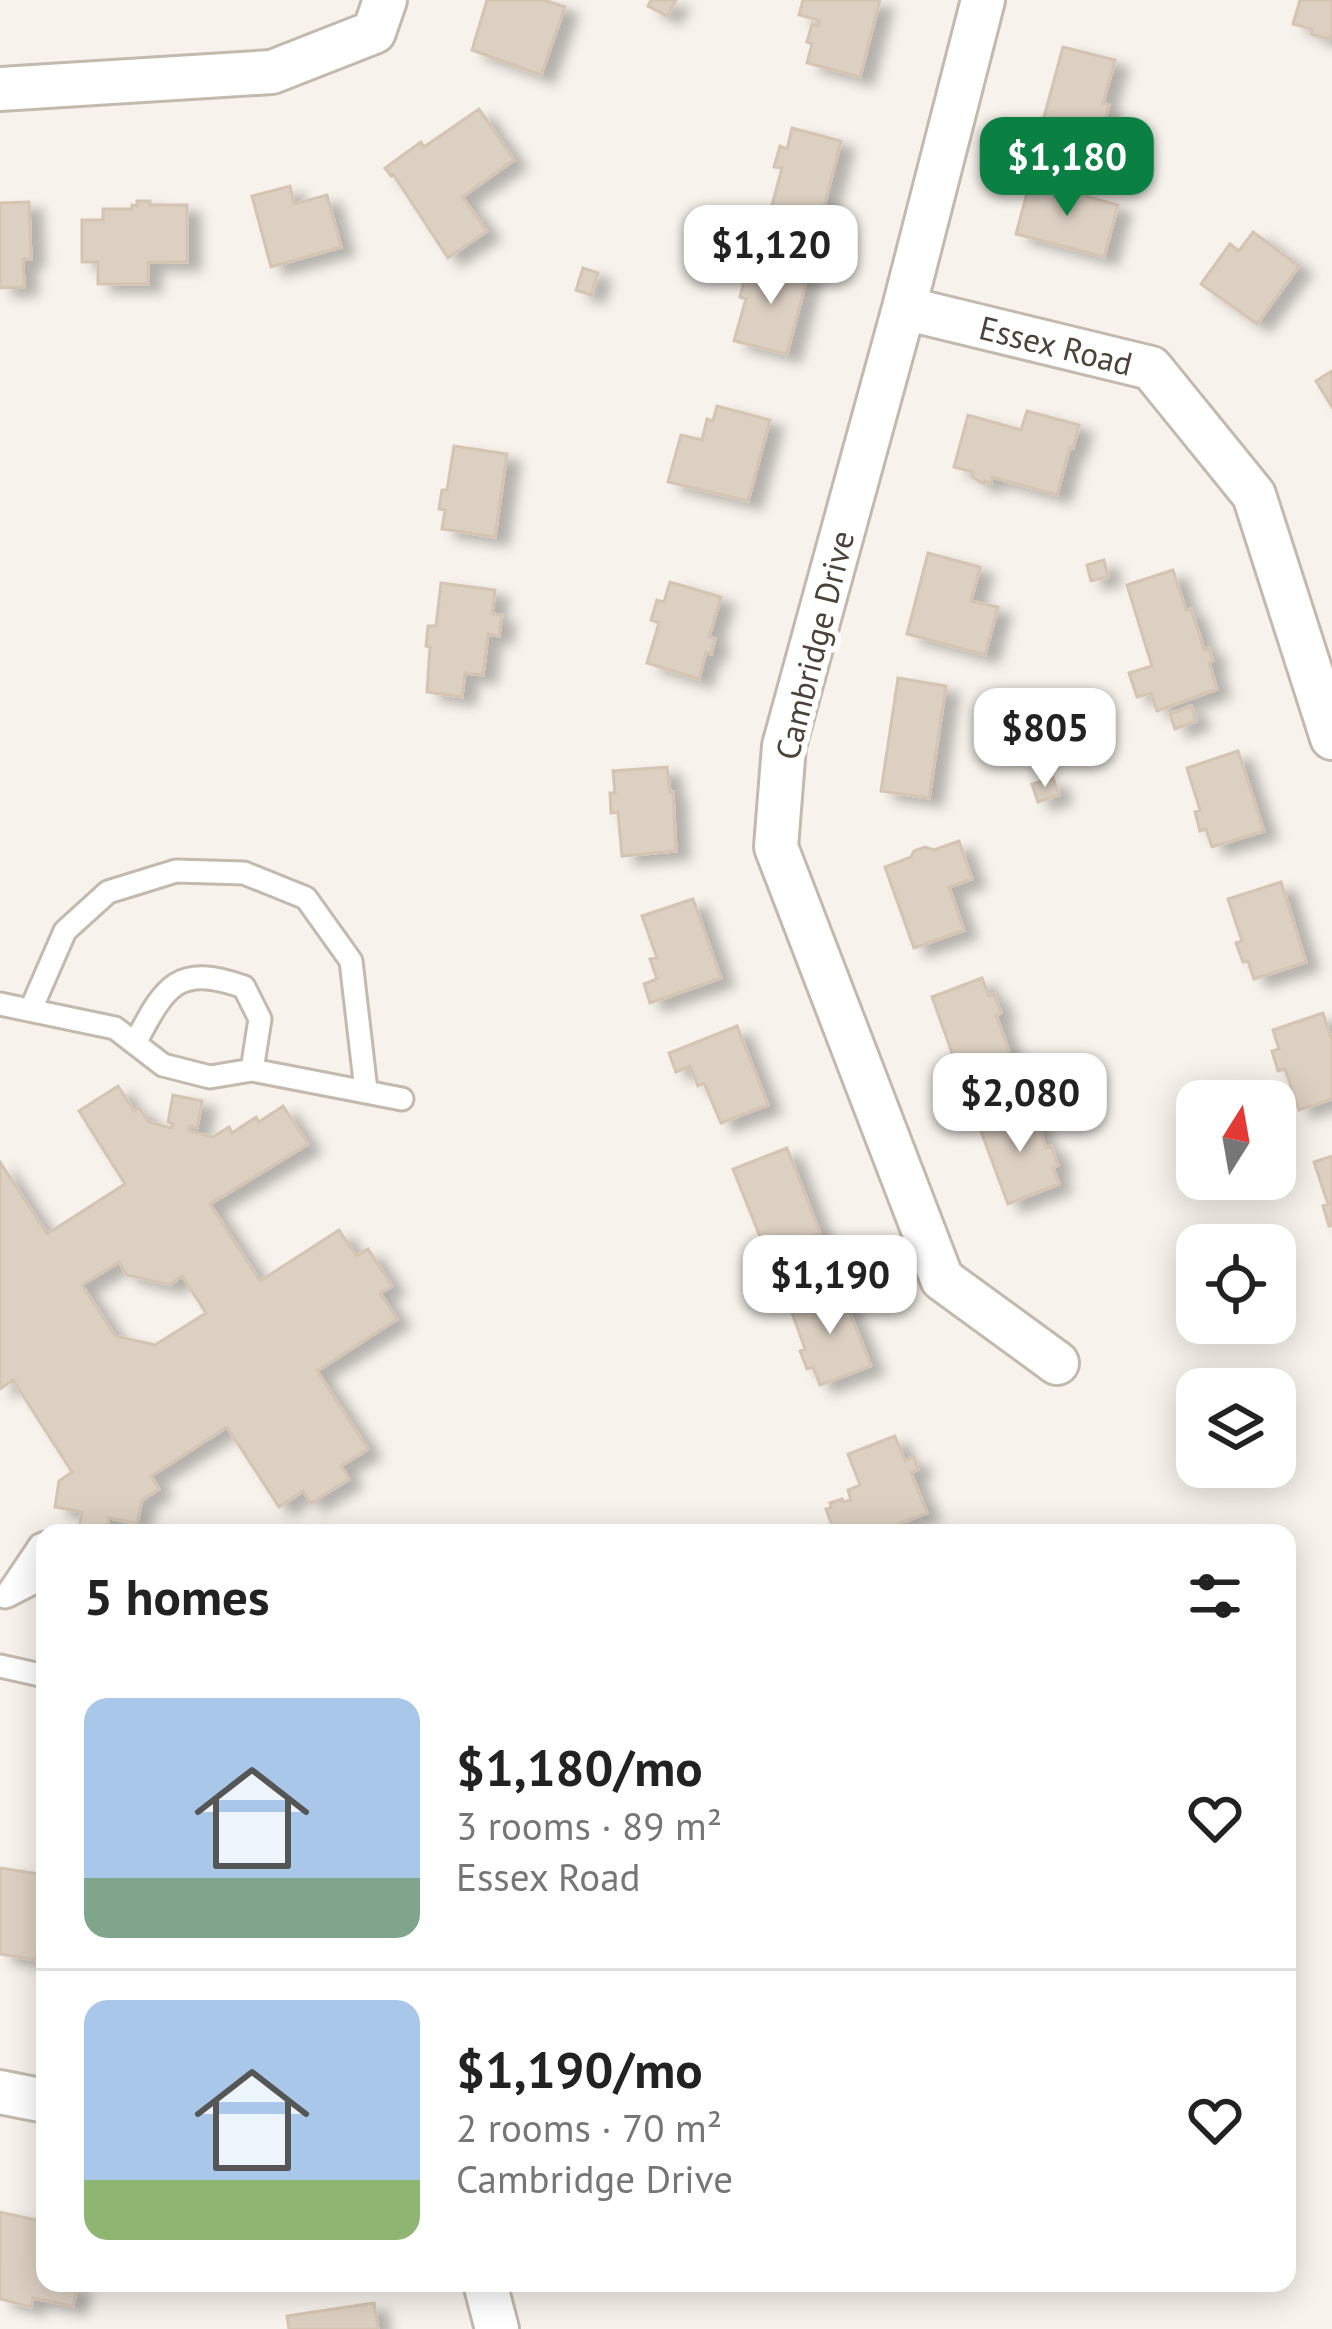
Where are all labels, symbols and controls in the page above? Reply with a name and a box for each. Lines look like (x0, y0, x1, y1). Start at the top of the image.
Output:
pin: $1,180 (969, 117, 1165, 219)
text: $1,180 (1007, 130, 1127, 181)
pin: $1,120 (673, 205, 869, 307)
text: $1,120 (711, 218, 831, 269)
street label: Essex Road (975, 305, 1137, 385)
street label: Cambridge Drive (765, 526, 863, 764)
pin: $805 (974, 688, 1116, 790)
text: $805 (1001, 701, 1089, 752)
pin: $2,080 (922, 1053, 1118, 1155)
text: $2,080 (960, 1066, 1080, 1117)
north arrow (1176, 1080, 1296, 1200)
map controls (1176, 1080, 1296, 1488)
button: locate (1176, 1224, 1296, 1344)
pin: $1,190 (732, 1235, 928, 1337)
text: $1,190 (770, 1248, 890, 1299)
button: layers (1176, 1368, 1296, 1488)
text: 5 homes (84, 1563, 270, 1629)
icon: filters (1182, 1563, 1248, 1629)
text: $1,180/mo (456, 1734, 703, 1800)
icon: home (180, 1746, 324, 1890)
icon: heart (1182, 1785, 1248, 1851)
text: 3 rooms · 89 m² (456, 1800, 722, 1851)
text: Essex Road (456, 1851, 641, 1902)
text: $1,190/mo (456, 2036, 703, 2102)
icon: home (180, 2048, 324, 2192)
icon: heart (1182, 2087, 1248, 2153)
text: 2 rooms · 70 m² (456, 2102, 722, 2153)
text: Cambridge Drive (456, 2153, 733, 2204)

